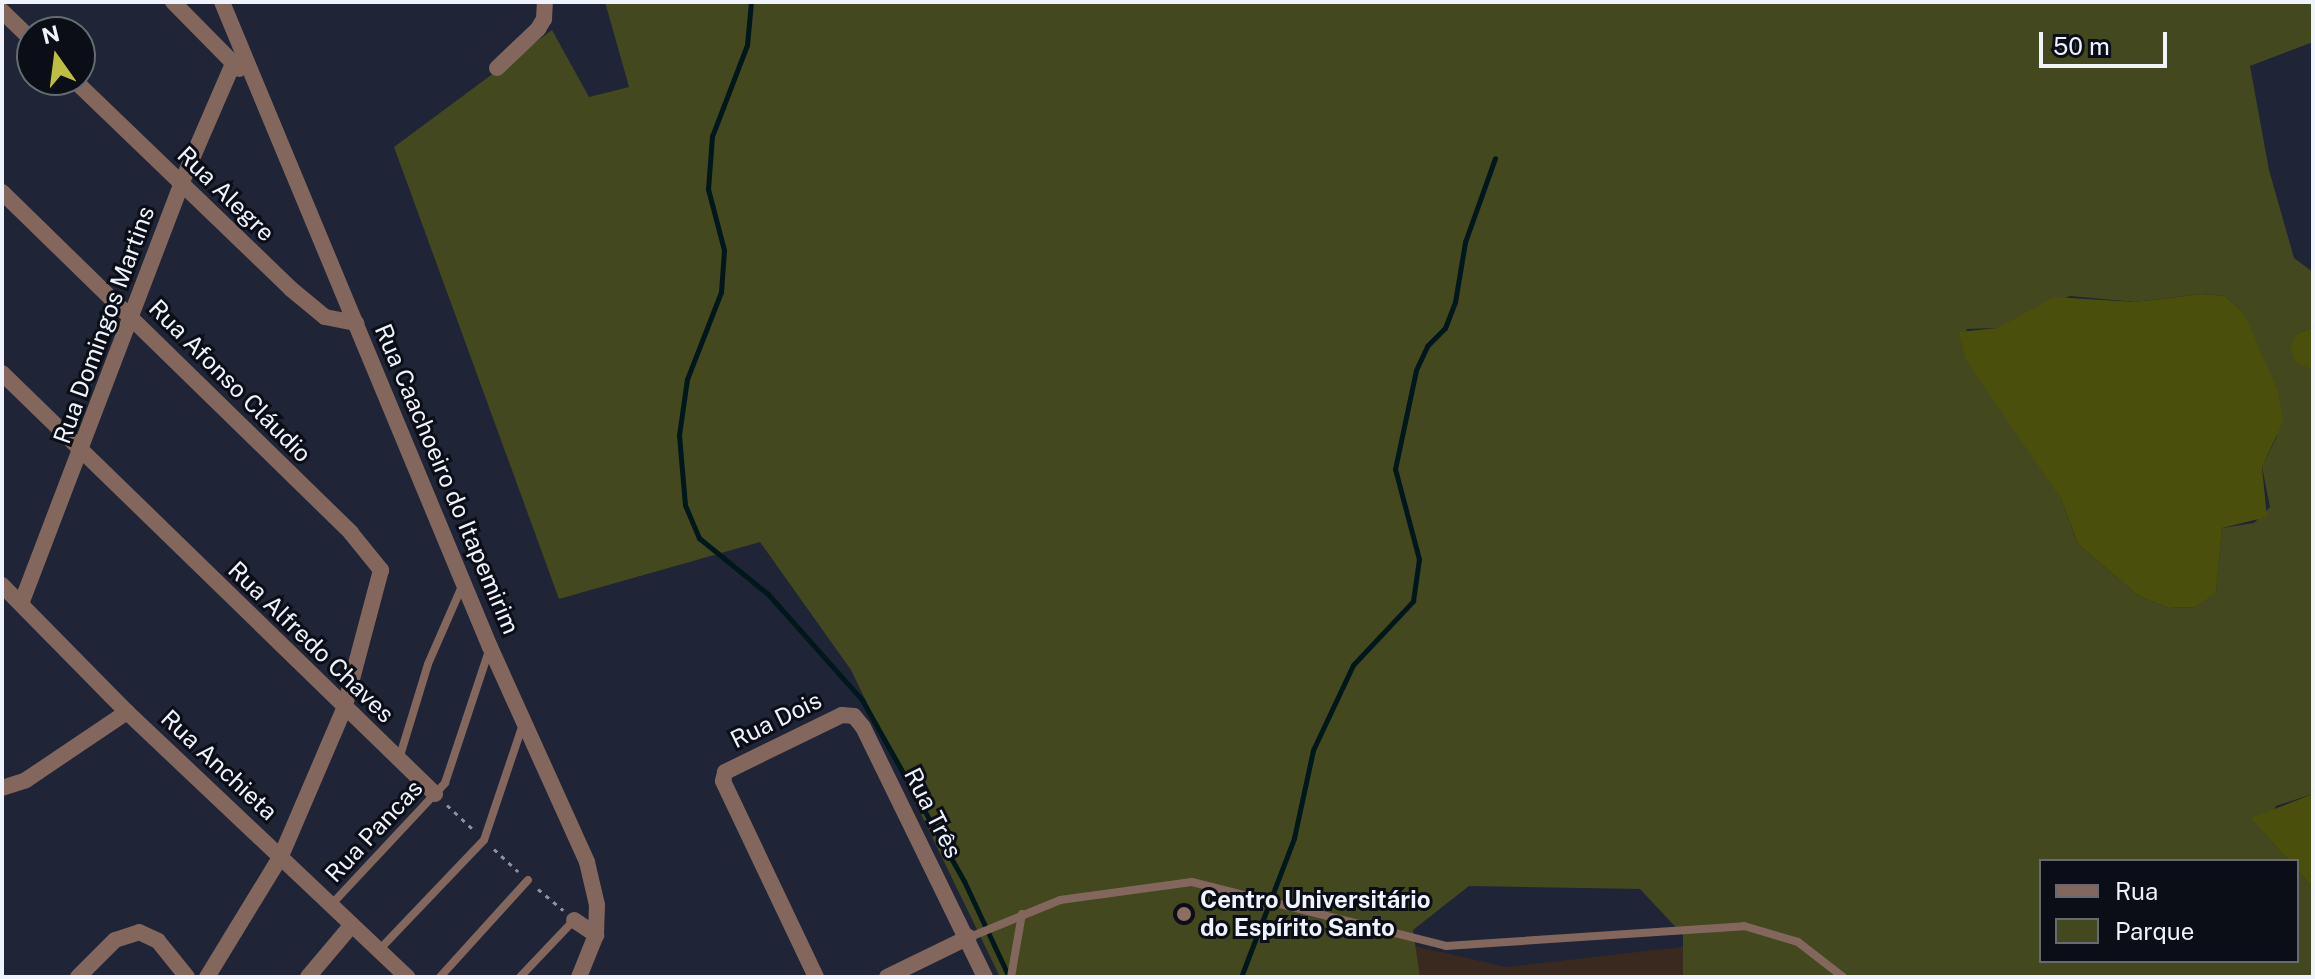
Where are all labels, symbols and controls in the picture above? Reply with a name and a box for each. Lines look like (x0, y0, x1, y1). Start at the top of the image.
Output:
north arrow (16, 16, 96, 96)
scale bar (2043, 16, 2171, 66)
text: N (39, 20, 62, 49)
text: 50 m (2053, 32, 2110, 60)
street label: Rua Alegre (171, 141, 281, 247)
street label: Rua Domingos Martins (48, 202, 160, 448)
street label: Rua Afonso Cláudio (143, 294, 317, 468)
street label: Rua Caachoeiro do Itapemirim (368, 319, 526, 639)
street label: Rua Alfredo Chaves (222, 555, 400, 729)
street label: Rua Dois (726, 686, 826, 754)
street label: Rua Anchieta (155, 704, 283, 826)
street label: Rua Três (898, 763, 968, 863)
street label: Rua Pancas (319, 774, 429, 888)
legend (2039, 859, 2299, 963)
text: Rua (2115, 877, 2158, 905)
place label: Centro Universitário do Espírito Santo (1200, 886, 1431, 942)
marker: Centro Universitário do Espírito Santo (1175, 905, 1193, 923)
text: Parque (2115, 917, 2194, 945)

